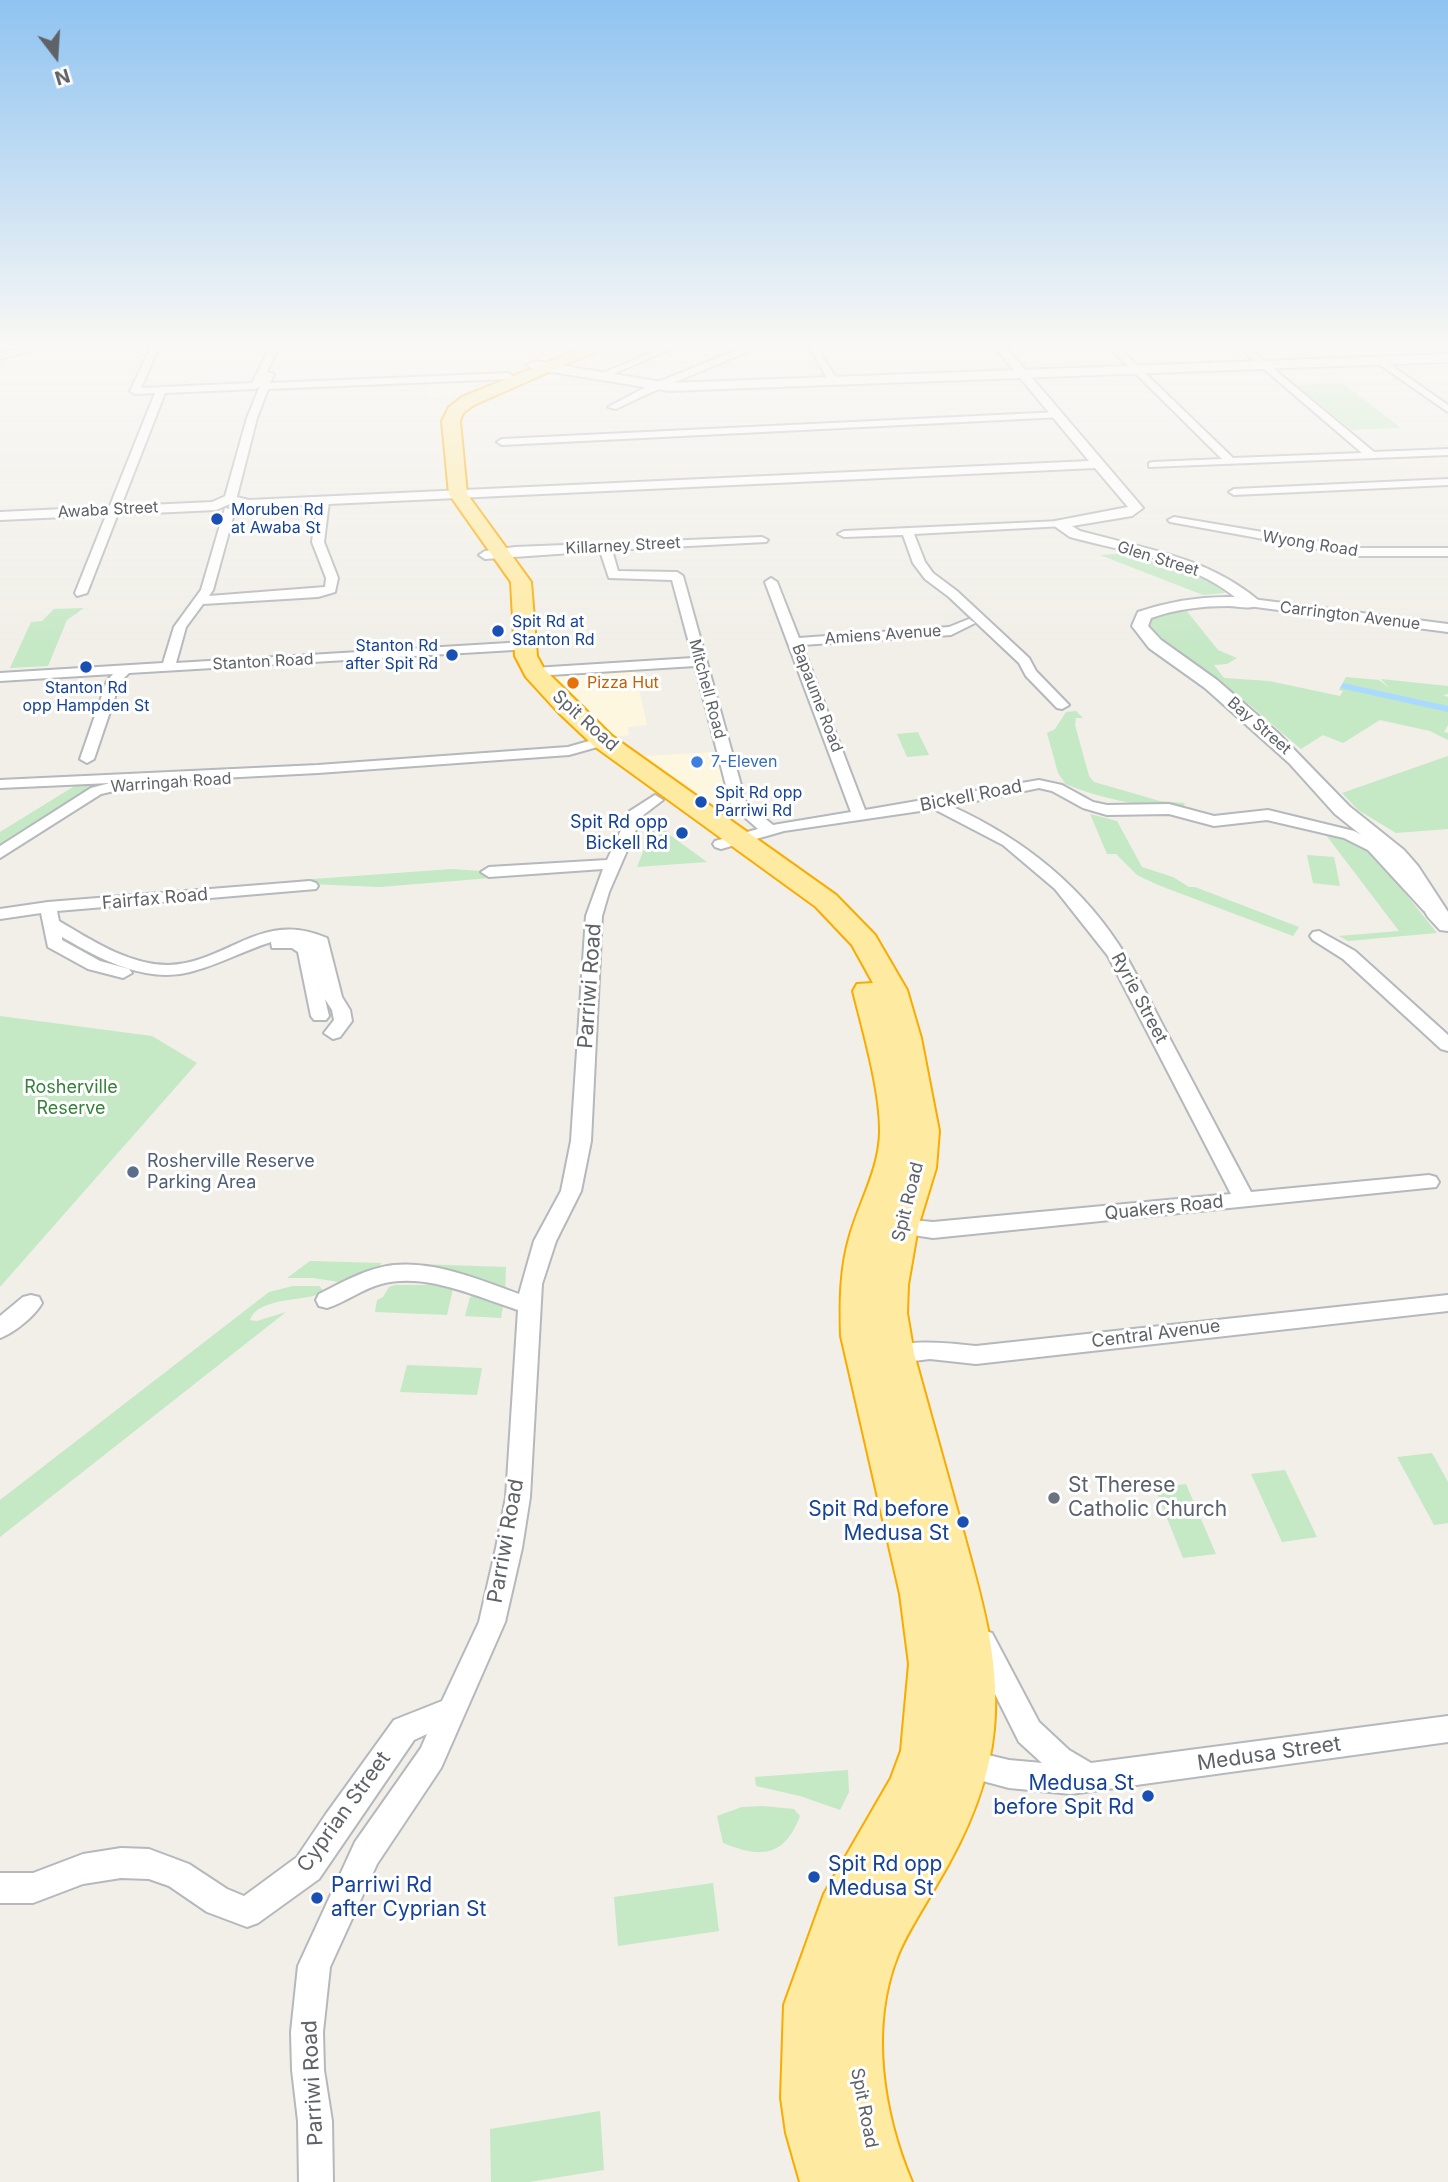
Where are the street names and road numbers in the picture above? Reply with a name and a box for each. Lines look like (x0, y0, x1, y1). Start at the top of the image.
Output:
street label: Awaba Street (57, 498, 159, 522)
street label: Wyong Road (1261, 527, 1359, 561)
street label: Killarney Street (565, 533, 681, 559)
street label: Glen Street (1115, 538, 1201, 580)
street label: Carrington Avenue (1279, 598, 1421, 634)
street label: Amiens Avenue (824, 621, 942, 649)
street label: Mitchell Road (685, 637, 729, 741)
street label: Bapaume Road (788, 641, 846, 755)
street label: Stanton Road (212, 650, 314, 674)
street label: Spit Road (548, 686, 622, 756)
street label: Bay Street (1223, 693, 1295, 759)
street label: Warringah Road (110, 769, 232, 797)
street label: Bickell Road (918, 776, 1024, 816)
street label: Fairfax Road (101, 884, 209, 914)
street label: Parriwi Road (573, 922, 607, 1050)
street label: Ryrie Street (1106, 949, 1172, 1047)
street label: Spit Road (888, 1160, 928, 1244)
street label: Quakers Road (1104, 1191, 1224, 1225)
street label: Central Avenue (1090, 1315, 1222, 1353)
street label: Parriwi Road (483, 1477, 529, 1605)
street label: Medusa Street (1196, 1731, 1342, 1777)
street label: Cyprian Street (292, 1747, 396, 1877)
street label: Parriwi Road (297, 2020, 329, 2146)
street label: Spit Road (846, 2066, 882, 2150)

